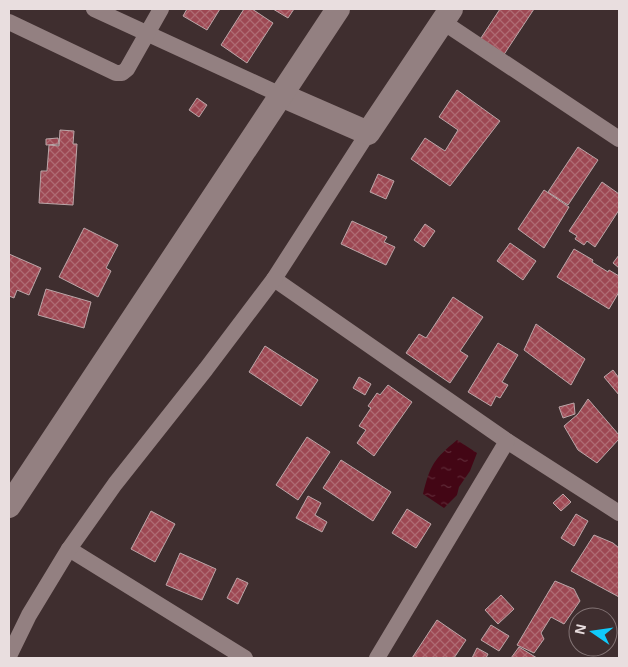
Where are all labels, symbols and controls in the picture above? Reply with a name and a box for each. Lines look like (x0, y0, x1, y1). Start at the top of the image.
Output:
north arrow (568, 607, 618, 657)
text: N (571, 622, 589, 636)

